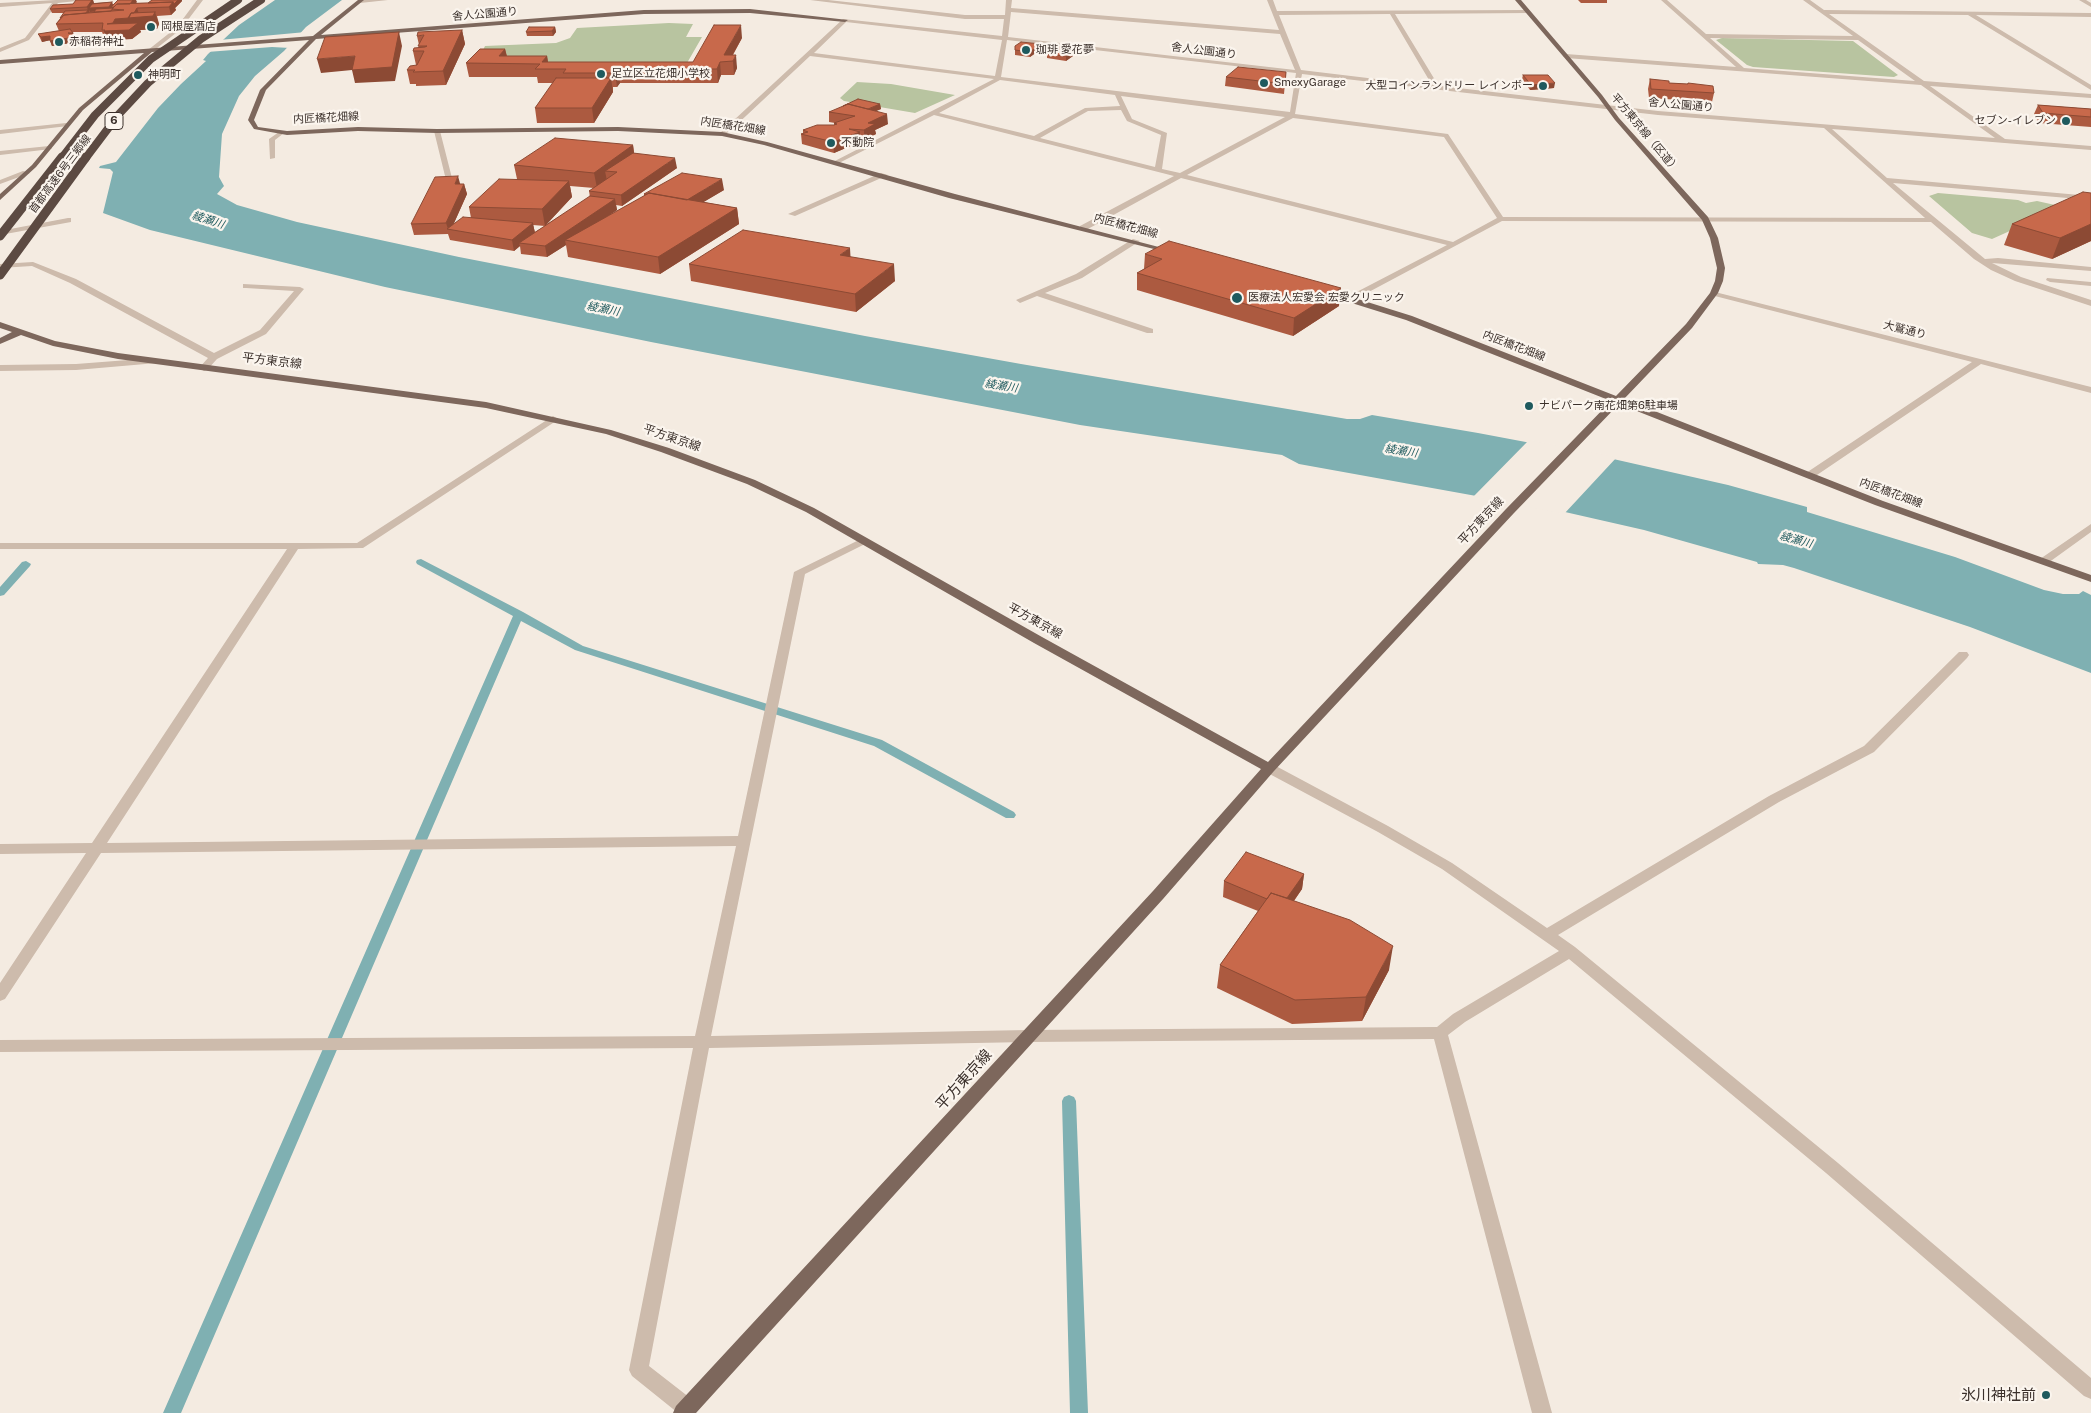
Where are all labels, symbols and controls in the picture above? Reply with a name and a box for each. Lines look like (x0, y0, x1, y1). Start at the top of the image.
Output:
street label: 舎人公園通り (452, 5, 518, 23)
place label: 岡根屋酒店 (161, 20, 216, 34)
marker: 岡根屋酒店 (145, 21, 157, 33)
place label: 赤稲荷神社 (69, 35, 124, 49)
marker: 赤稲荷神社 (53, 36, 65, 48)
street label: 舎人公園通り (1170, 40, 1238, 62)
place label: 珈琲 愛花夢 (1036, 43, 1094, 57)
marker: 珈琲 愛花夢 (1020, 44, 1032, 56)
place label: 足立区立花畑小学校 (611, 67, 710, 81)
place label: 神明町 (148, 68, 181, 82)
marker: 足立区立花畑小学校 (595, 68, 607, 80)
marker: 神明町 (132, 69, 144, 81)
place label: SmexyGarage (1274, 76, 1346, 90)
marker: SmexyGarage (1258, 77, 1270, 89)
place label: 大型コインランドリー レインボー (1365, 79, 1533, 93)
marker: 大型コインランドリー レインボー (1537, 80, 1549, 92)
street label: 平方東京線（区道） (1608, 91, 1682, 175)
street label: 舎人公園通り (1648, 96, 1714, 114)
street label: 内匠橋花畑線 (293, 110, 359, 126)
road number: 6 (105, 112, 123, 130)
street label: 内匠橋花畑線 (699, 114, 767, 138)
place label: セブン-イレブン (1975, 114, 2056, 128)
marker: セブン-イレブン (2060, 115, 2072, 127)
street label: 首都高速6号三郷線 (26, 132, 94, 216)
place label: 不動院 (841, 136, 874, 150)
marker: 不動院 (825, 137, 837, 149)
water label: 綾瀬川 (190, 209, 226, 231)
street label: 内匠橋花畑線 (1092, 211, 1160, 241)
marker: 医療法人宏愛会 宏愛クリニック (1230, 291, 1244, 305)
place label: 医療法人宏愛会 宏愛クリニック (1248, 291, 1405, 305)
water label: 綾瀬川 (586, 299, 620, 319)
street label: 大鷲通り (1882, 318, 1928, 342)
street label: 内匠橋花畑線 (1481, 328, 1547, 364)
street label: 平方東京線 (241, 350, 303, 372)
water label: 綾瀬川 (984, 377, 1018, 395)
place label: ナビパーク南花畑第6駐車場 (1539, 399, 1678, 413)
marker: ナビパーク南花畑第6駐車場 (1523, 400, 1535, 412)
street label: 平方東京線 (641, 421, 703, 455)
water label: 綾瀬川 (1384, 442, 1418, 460)
street label: 内匠橋花畑線 (1858, 476, 1924, 510)
street label: 平方東京線 (1455, 494, 1507, 548)
water label: 綾瀬川 (1778, 529, 1814, 551)
street label: 平方東京線 (1005, 600, 1065, 642)
street label: 平方東京線 (932, 1046, 996, 1114)
place label: 氷川神社前 (1961, 1386, 2036, 1404)
marker: 氷川神社前 (2040, 1389, 2052, 1401)

